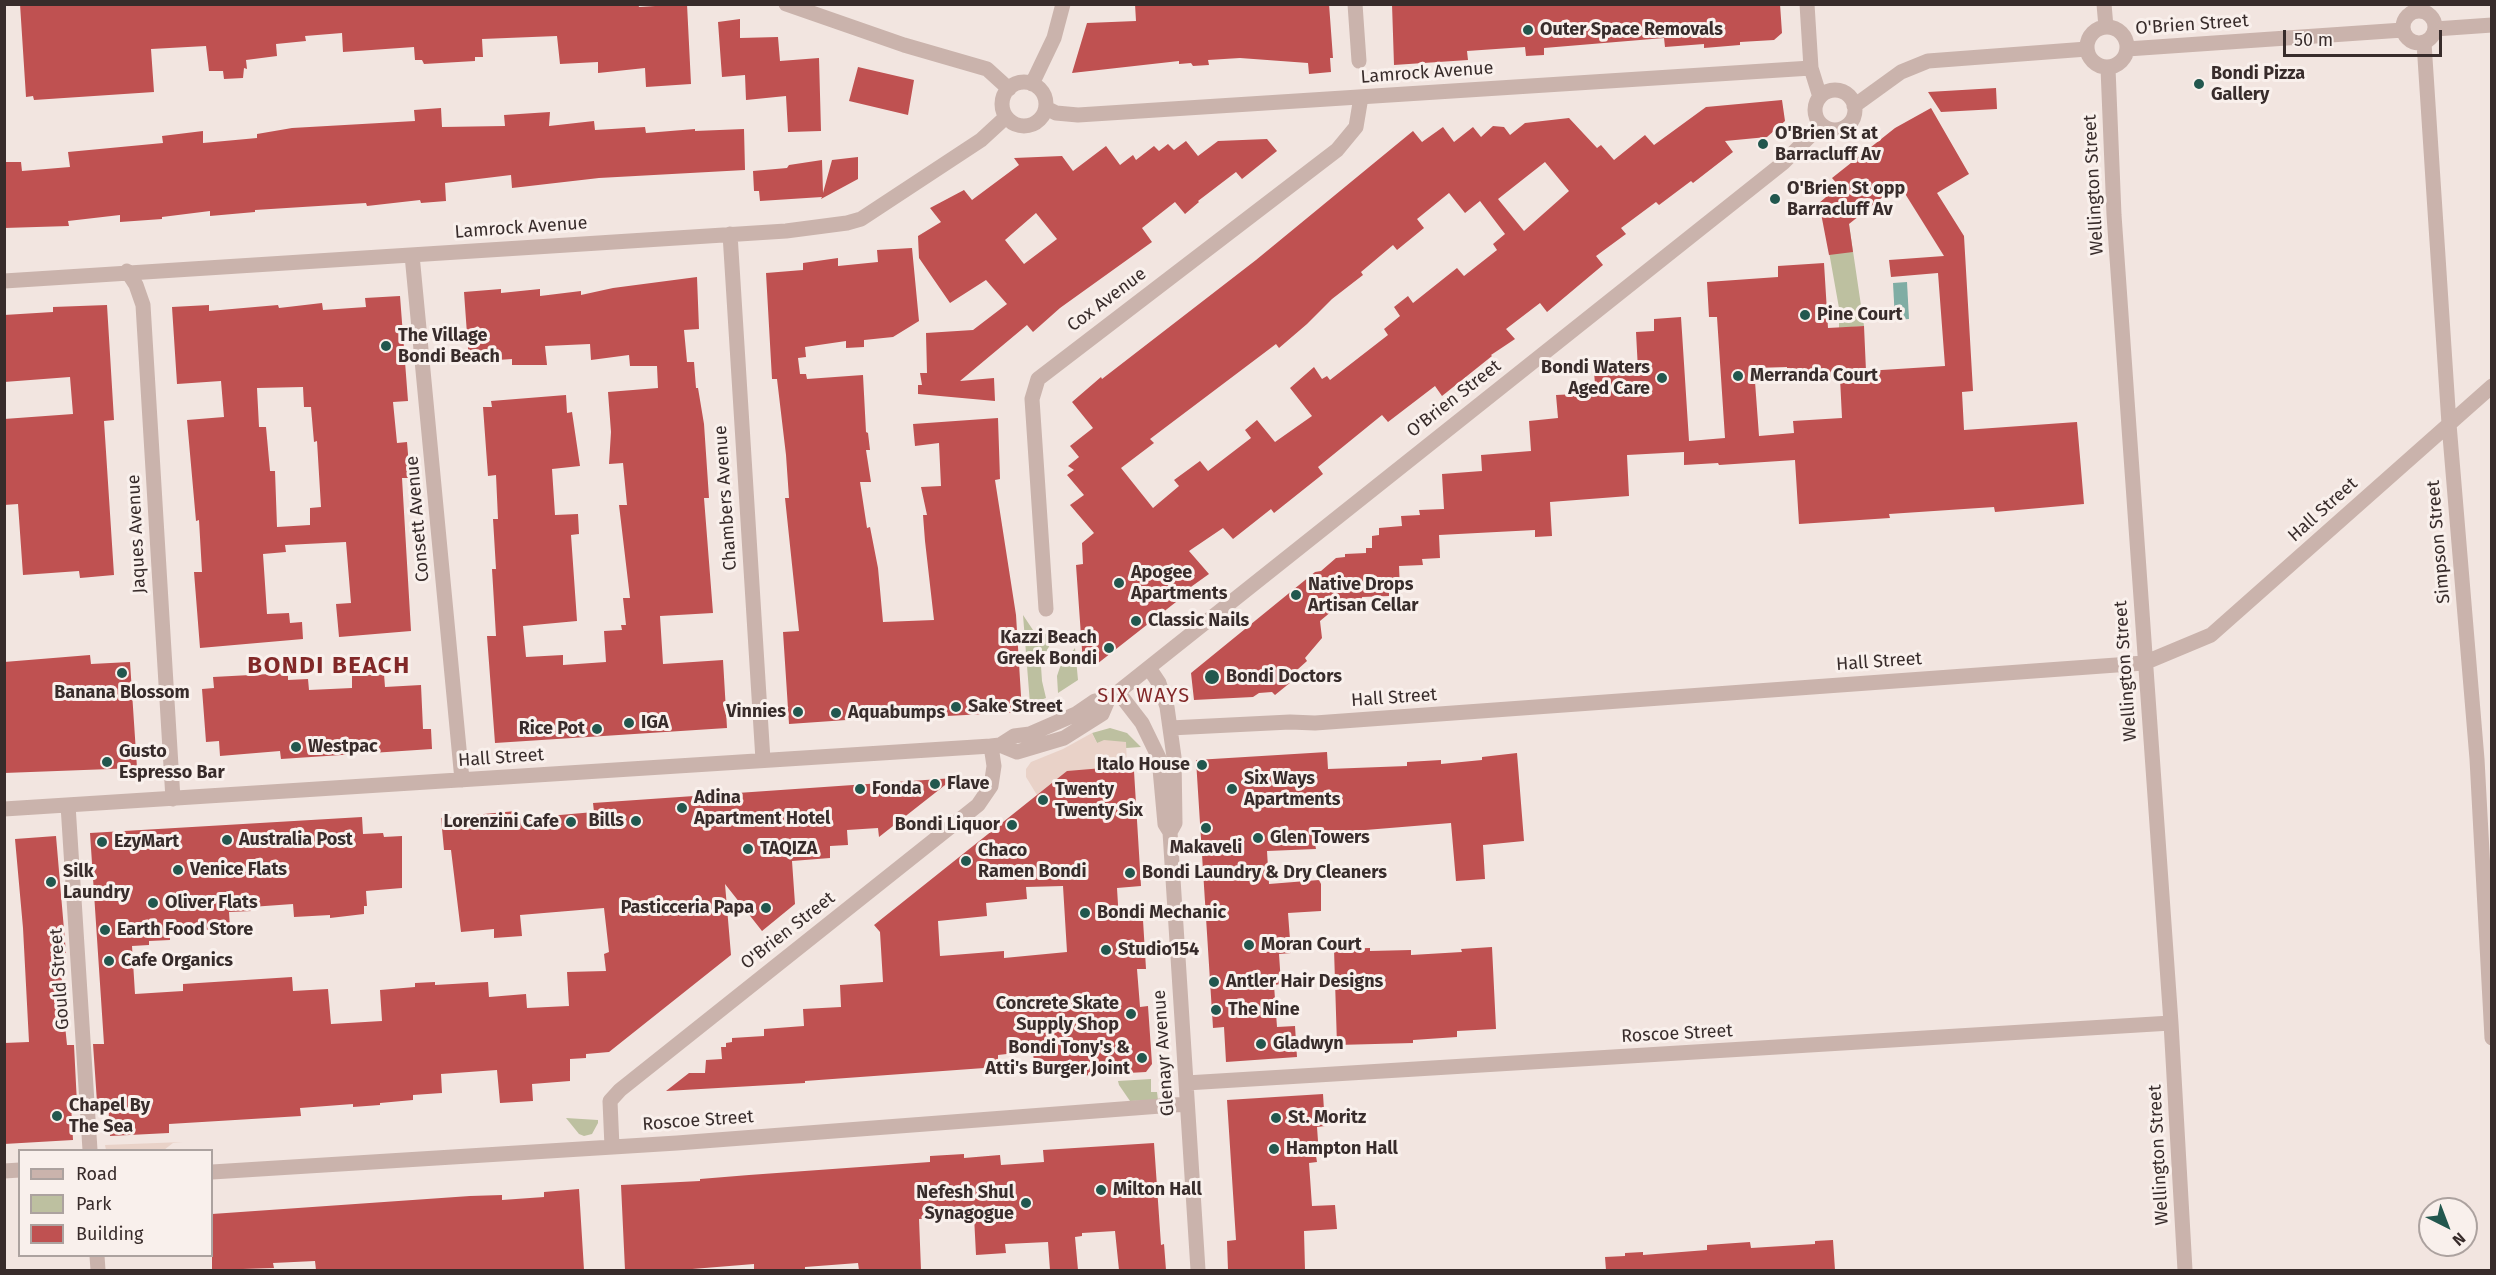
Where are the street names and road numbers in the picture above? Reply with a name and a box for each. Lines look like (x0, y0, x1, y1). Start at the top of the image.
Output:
street label: O'Brien Street (2135, 10, 2249, 40)
street label: Lamrock Avenue (1360, 58, 1494, 88)
street label: Wellington Street (2080, 114, 2108, 256)
street label: Lamrock Avenue (454, 213, 588, 243)
street label: Cox Avenue (1063, 263, 1151, 337)
street label: O'Brien Street (1403, 356, 1505, 442)
street label: Chambers Avenue (710, 425, 742, 571)
street label: Consett Avenue (402, 455, 434, 583)
street label: Hall Street (2284, 473, 2362, 547)
street label: Jaques Avenue (123, 474, 151, 594)
street label: Simpson Street (2423, 479, 2455, 605)
street label: Wellington Street (2110, 600, 2142, 742)
street label: Hall Street (1835, 648, 1923, 676)
street label: Hall Street (1350, 684, 1438, 712)
street label: Hall Street (457, 744, 545, 772)
street label: O'Brien Street (737, 888, 839, 974)
street label: Gould Street (46, 927, 74, 1031)
street label: Glenayr Avenue (1149, 989, 1179, 1117)
street label: Roscoe Street (1621, 1020, 1733, 1048)
street label: Wellington Street (2145, 1084, 2173, 1226)
street label: Roscoe Street (642, 1106, 754, 1136)

